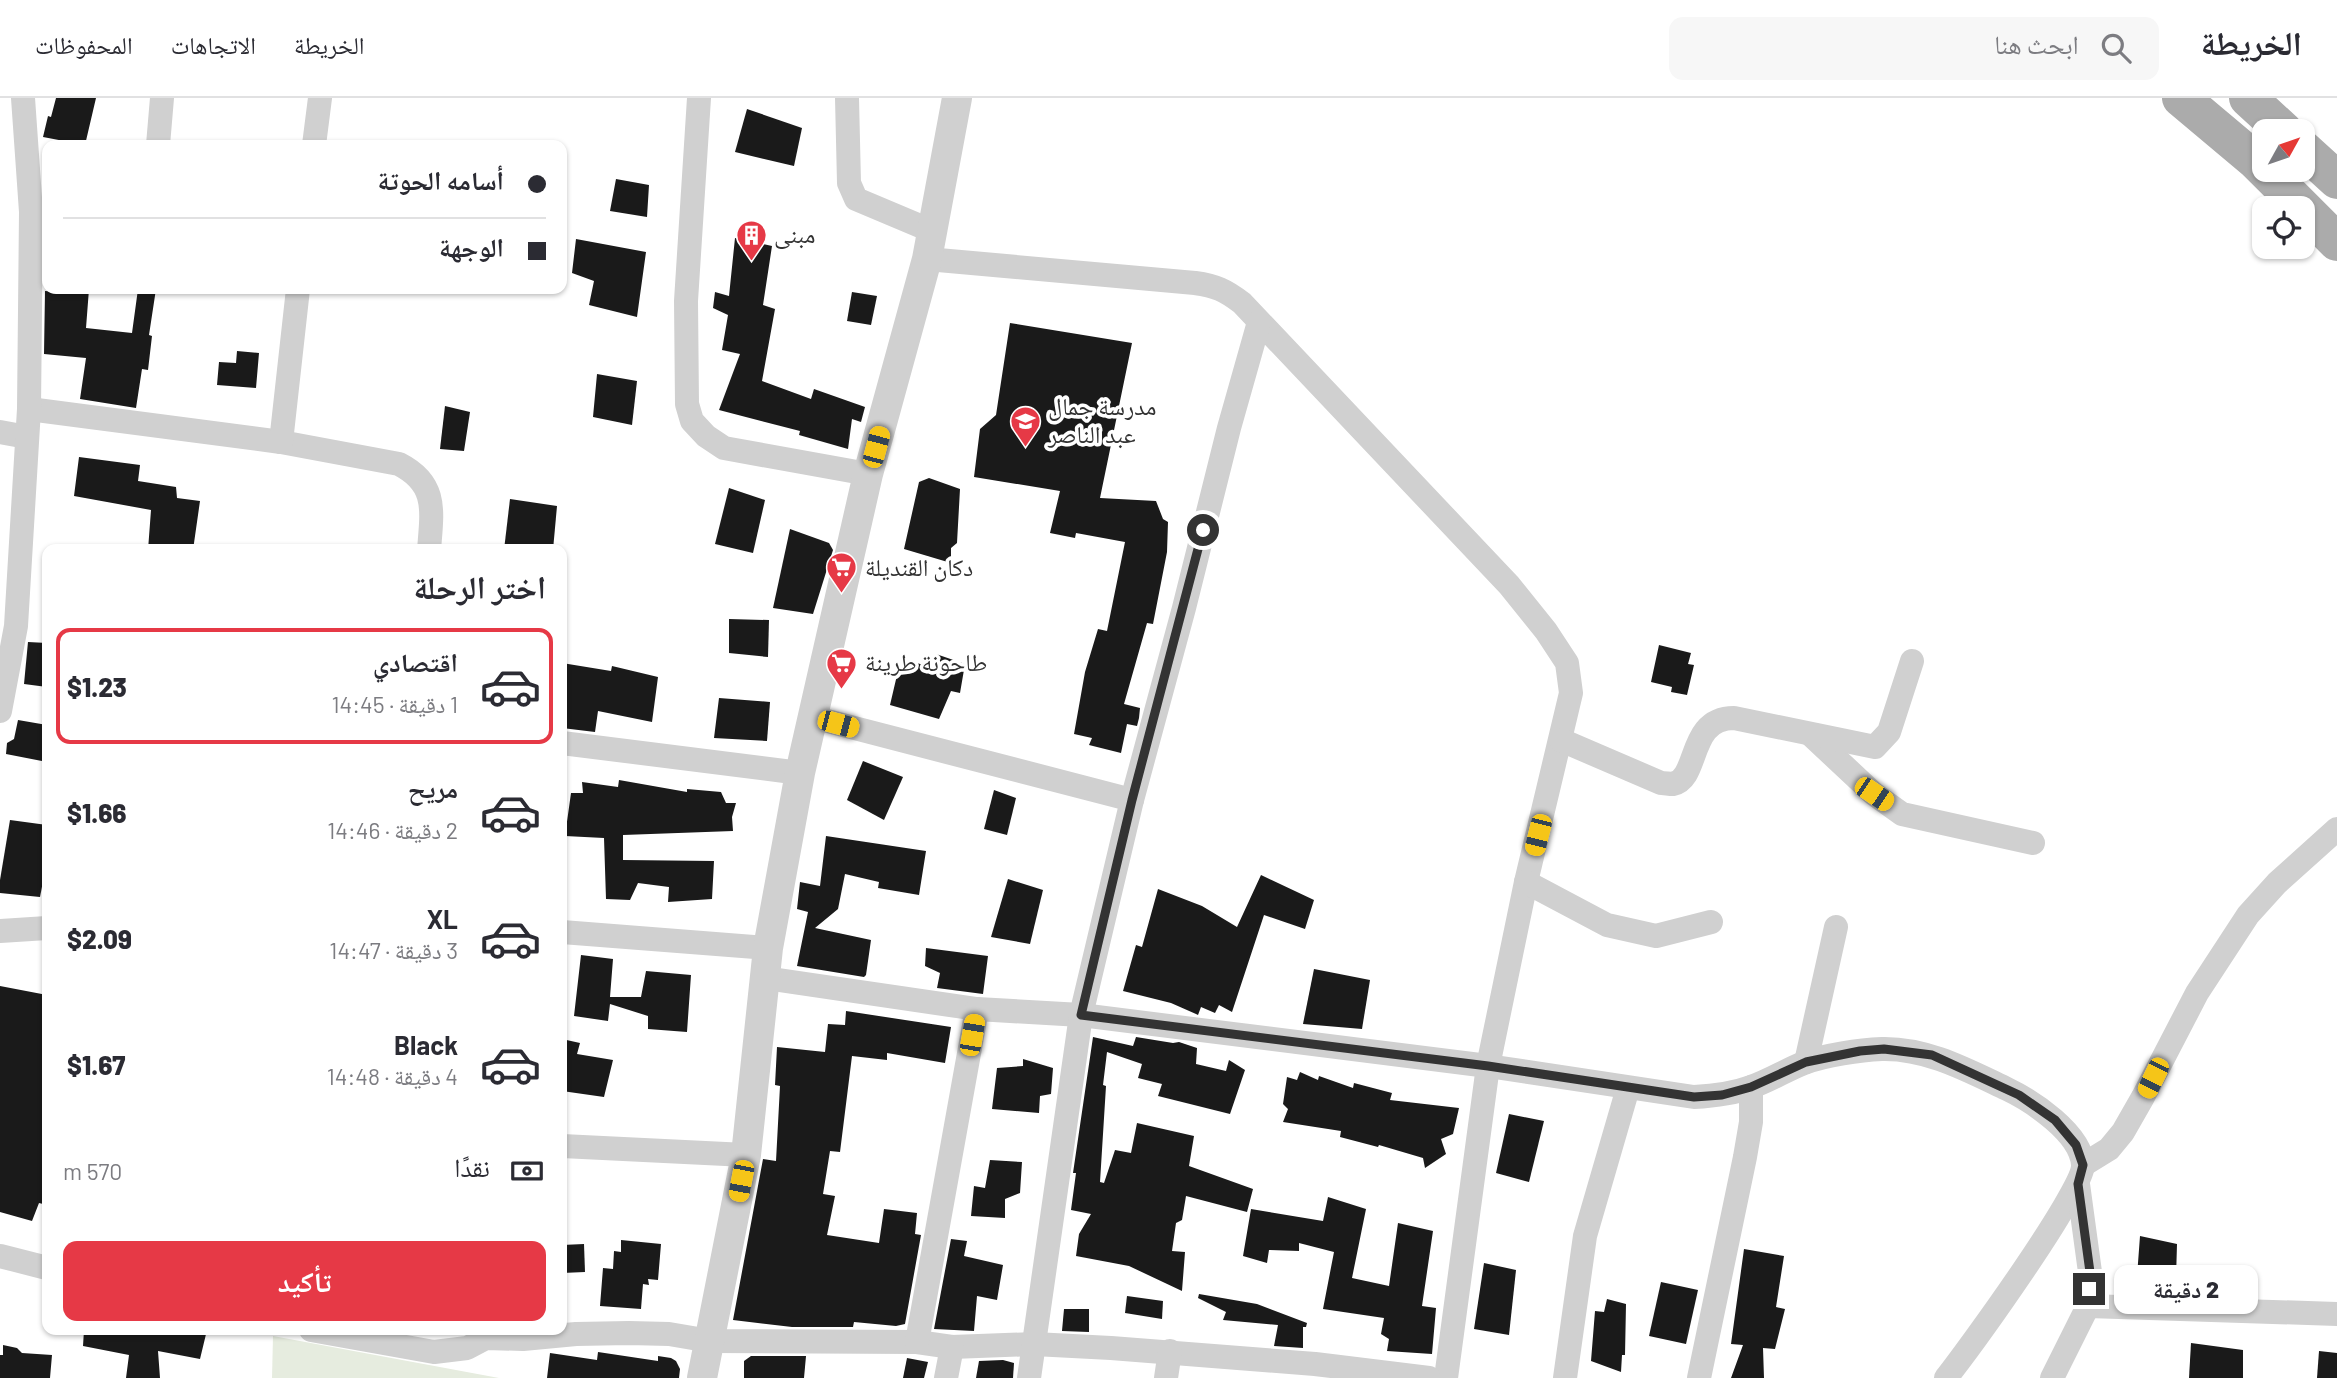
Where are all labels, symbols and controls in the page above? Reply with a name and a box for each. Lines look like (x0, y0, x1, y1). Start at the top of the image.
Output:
search box (1669, 17, 2159, 80)
text: الخريطة (2201, 22, 2302, 62)
text: ابحث هنا (1994, 28, 2079, 59)
icon: search (2097, 29, 2135, 67)
text: المحفوظات (35, 30, 133, 59)
text: الاتجاهات (171, 30, 256, 59)
text: الخريطة (294, 30, 365, 59)
north arrow (2252, 119, 2315, 182)
map controls (2252, 119, 2315, 259)
text: أسامه الحوتة (377, 164, 504, 195)
button: locate (2252, 196, 2315, 259)
building icon: مبنى (734, 218, 768, 262)
place label: مبنى (774, 219, 815, 249)
text: الوجهة (439, 231, 504, 262)
place label: مدرسة جمال عبد الناصر (1047, 391, 1157, 449)
school or university icon: مدرسة جمال عبد الناصر (1008, 404, 1042, 448)
car (861, 424, 892, 470)
route start (1187, 514, 1219, 546)
supermarket icon: دكان القنديلة (825, 551, 859, 595)
place label: دكان القنديلة (865, 552, 973, 582)
text: اختر الرحلة (413, 567, 546, 605)
text: اقتصادي (373, 646, 458, 677)
supermarket icon: طاحونة طرينة (825, 646, 859, 690)
place label: طاحونة طرينة (865, 647, 987, 676)
icon: car (479, 655, 542, 718)
text: $1.23 (67, 671, 127, 702)
text: 1 دقيقة · 14:45 (332, 690, 458, 718)
car (815, 708, 862, 740)
text: مريح (408, 772, 458, 803)
car (1851, 774, 1898, 814)
icon: car (479, 781, 542, 844)
text: $1.66 (67, 797, 127, 828)
car (1523, 812, 1554, 858)
text: 2 دقيقة · 14:46 (327, 816, 458, 844)
text: XL (427, 903, 458, 934)
icon: car (479, 907, 542, 970)
text: $2.09 (67, 923, 132, 954)
text: 3 دقيقة · 14:47 (329, 936, 458, 964)
car (959, 1012, 986, 1058)
text: Black (394, 1029, 458, 1060)
icon: car (479, 1033, 542, 1096)
text: $1.67 (67, 1049, 125, 1080)
car (2135, 1055, 2172, 1101)
text: 4 دقيقة · 14:48 (327, 1062, 458, 1090)
text: نقدًا (454, 1151, 490, 1182)
icon: cash (508, 1152, 546, 1190)
text: 570 m (63, 1157, 122, 1185)
car (727, 1158, 756, 1204)
button: تأكيد (63, 1241, 546, 1321)
callout: 2 دقيقة (2114, 1264, 2257, 1314)
route end (2073, 1273, 2105, 1305)
text: 2 دقيقة (2153, 1275, 2219, 1303)

